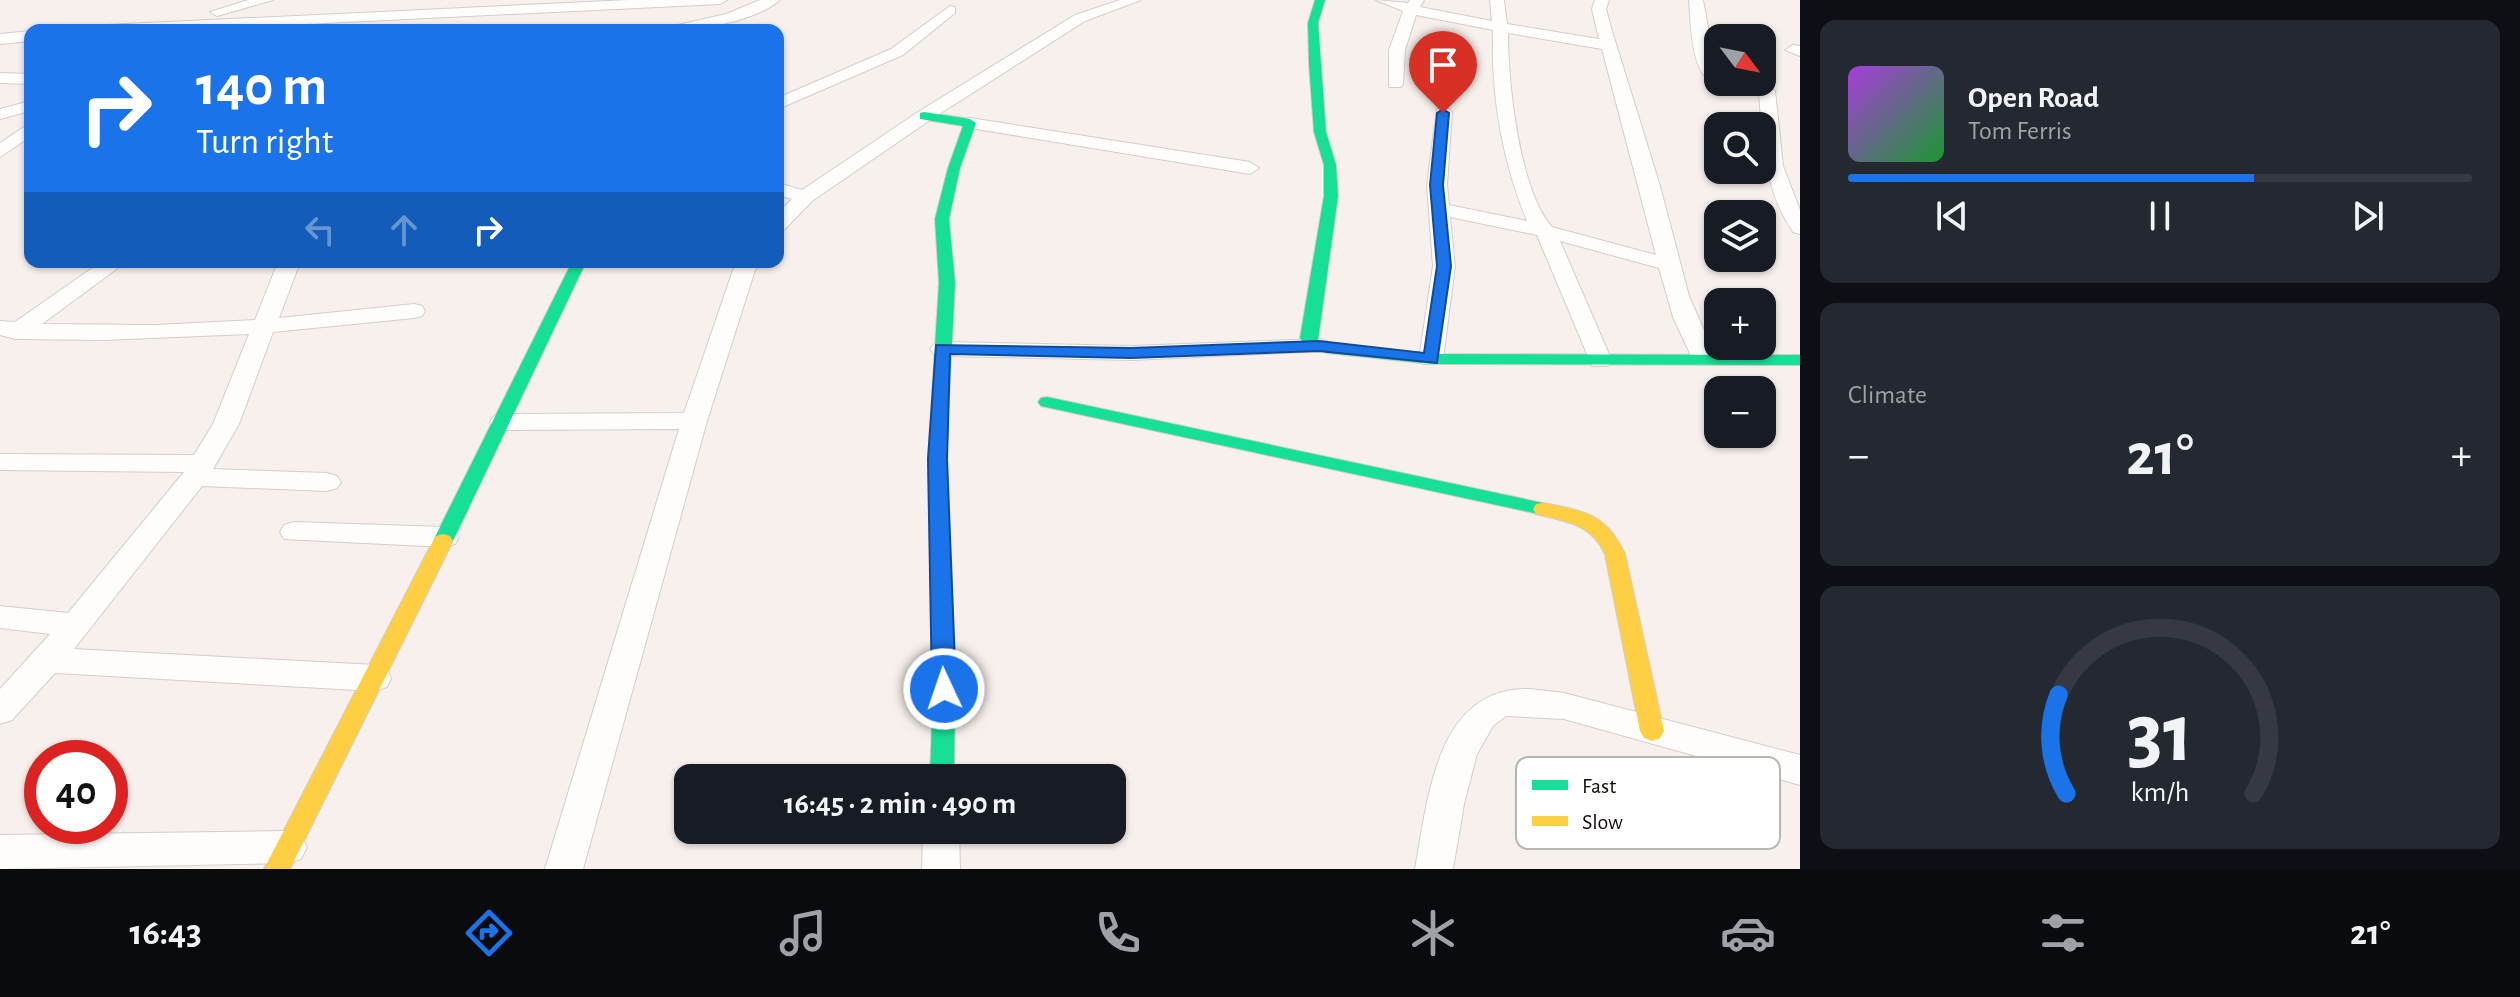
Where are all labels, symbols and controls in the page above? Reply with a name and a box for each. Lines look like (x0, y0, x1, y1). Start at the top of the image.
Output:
north arrow (1704, 24, 1776, 96)
map controls (1704, 24, 1776, 448)
pin (1409, 31, 1477, 113)
icon: arrive (1421, 43, 1465, 87)
icon: right (64, 56, 168, 160)
text: 140 m (196, 59, 327, 115)
text: Open Road (1968, 83, 2099, 113)
button: search (1704, 112, 1776, 184)
text: Tom Ferris (1968, 118, 2072, 144)
text: Turn right (196, 124, 333, 160)
icon: previous (1930, 194, 1974, 238)
icon: pause (2138, 194, 2182, 238)
icon: next (2346, 194, 2390, 238)
button: layers (1704, 200, 1776, 272)
icon: left (298, 208, 342, 252)
icon: ahead (382, 208, 426, 252)
icon: right (466, 208, 510, 252)
button: + (1704, 288, 1776, 360)
button: − (1704, 376, 1776, 448)
text: Climate (1848, 382, 1927, 408)
text: 21° (2126, 426, 2194, 486)
text: − (1848, 434, 1869, 478)
text: + (2451, 434, 2472, 478)
position arrow (902, 647, 986, 731)
text: 31 (2127, 692, 2193, 776)
speed limit sign: 40 (24, 740, 128, 844)
legend (1516, 757, 1780, 849)
text: Fast (1582, 775, 1616, 797)
text: km/h (2131, 778, 2189, 807)
text: 16:45 · 2 min · 490 m (784, 789, 1016, 819)
text: Slow (1582, 811, 1623, 833)
icon: directions (461, 905, 517, 961)
icon: music (775, 905, 831, 961)
icon: phone (1090, 905, 1146, 961)
icon: climate (1405, 905, 1461, 961)
icon: car (1720, 905, 1776, 961)
icon: filters (2035, 905, 2091, 961)
text: 16:43 (129, 915, 202, 951)
text: 21° (2350, 915, 2390, 951)

